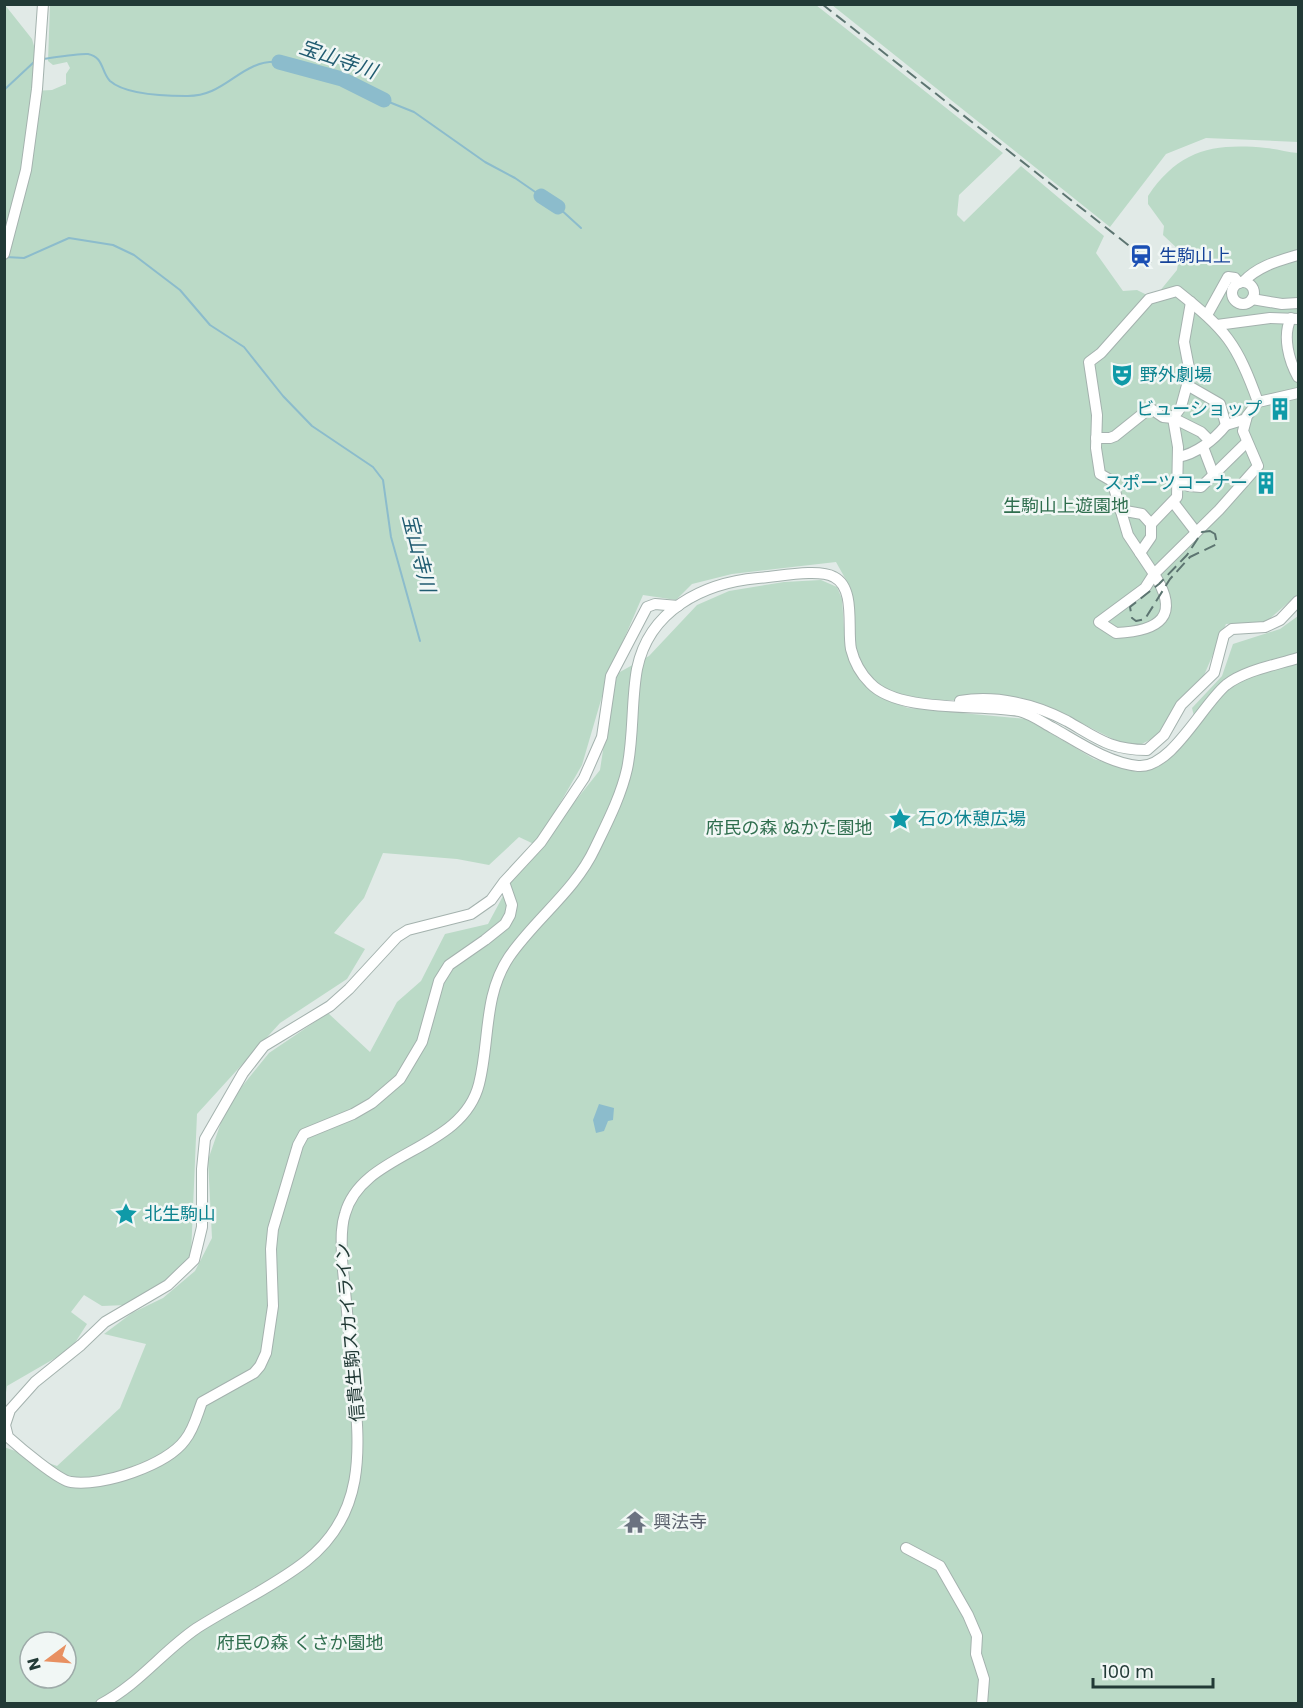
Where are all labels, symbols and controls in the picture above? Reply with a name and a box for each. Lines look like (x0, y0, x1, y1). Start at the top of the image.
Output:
water label: 宝山寺川 (296, 33, 382, 86)
station icon: 生駒山上 (1128, 243, 1154, 269)
place label: 生駒山上 (1159, 243, 1231, 268)
theatre icon: 野外劇場 (1109, 362, 1135, 388)
place label: 野外劇場 (1140, 362, 1212, 387)
place label: ビューショップ (1136, 396, 1262, 421)
building icon: ビューショップ (1267, 396, 1293, 422)
place label: スポーツコーナー (1104, 470, 1248, 495)
building icon: スポーツコーナー (1253, 470, 1279, 496)
park label: 生駒山上遊園地 (1003, 493, 1129, 518)
water label: 宝山寺川 (396, 511, 443, 597)
place icon: 石の休憩広場 (887, 806, 913, 832)
place label: 石の休憩広場 (918, 806, 1026, 831)
park label: 府民の森 ぬかた園地 (706, 815, 872, 840)
place icon: 北生駒山 (113, 1201, 139, 1227)
place label: 北生駒山 (144, 1201, 216, 1226)
street label: 信貴生駒スカイライン (329, 1241, 370, 1423)
temple icon: 興法寺 (622, 1509, 648, 1535)
place label: 興法寺 (653, 1509, 707, 1534)
north arrow (18, 1630, 78, 1690)
park label: 府民の森 くさか園地 (217, 1630, 383, 1655)
scale bar (1093, 1651, 1213, 1689)
text: N (21, 1655, 47, 1673)
text: 100 m (1102, 1659, 1154, 1684)

